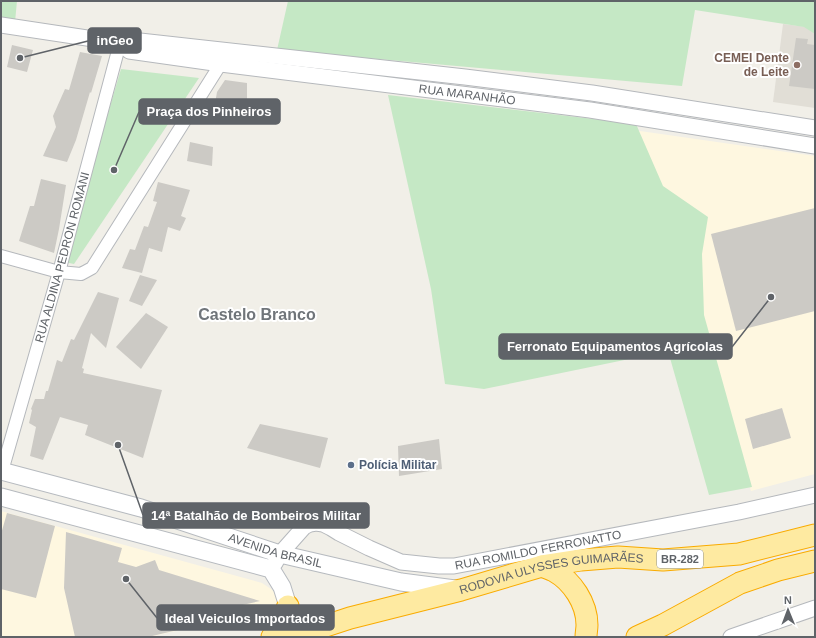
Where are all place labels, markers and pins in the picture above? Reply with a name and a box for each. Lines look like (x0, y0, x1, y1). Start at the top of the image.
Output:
callout: inGeo (88, 28, 141, 53)
place label: CEMEI Dente de Leite (714, 51, 789, 79)
marker: CEMEI Dente de Leite (792, 60, 802, 70)
callout: Praça dos Pinheiros (139, 99, 280, 124)
callout: Ferronato Equipamentos Agrícolas (499, 334, 732, 359)
place label: Polícia Militar (359, 458, 437, 472)
marker: Polícia Militar (346, 460, 356, 470)
callout: 14ª Batalhão de Bombeiros Militar (143, 503, 369, 528)
callout: Ideal Veiculos Importados (157, 605, 334, 630)

